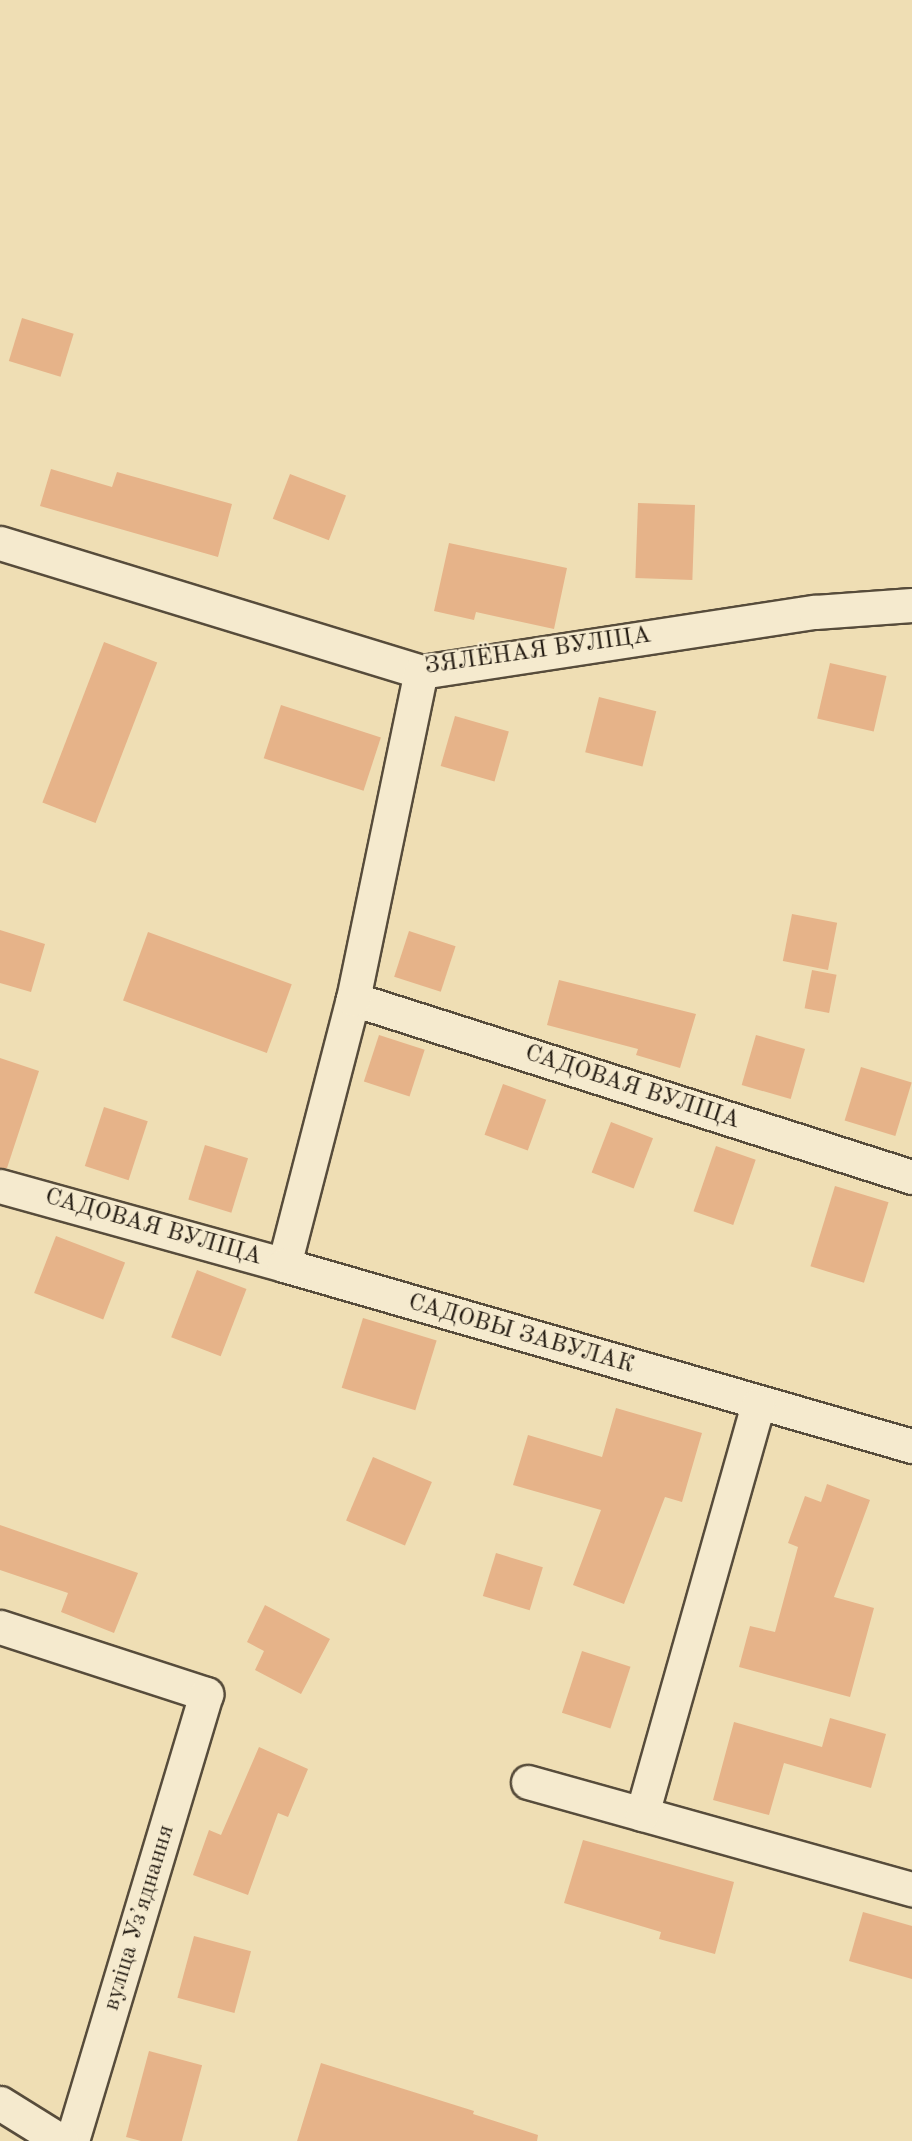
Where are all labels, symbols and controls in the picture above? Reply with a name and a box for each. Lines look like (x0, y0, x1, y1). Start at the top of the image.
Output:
street label: ЗЯЛЁНАЯ ВУЛІЦА (423, 622, 653, 682)
street label: САДОВАЯ ВУЛІЦА (521, 1040, 743, 1136)
street label: САДОВАЯ ВУЛІЦА (41, 1183, 265, 1273)
street label: САДОВЫ ЗАВУЛАК (405, 1289, 637, 1381)
street label: вуліца Узʼяднання (98, 1822, 182, 2014)

